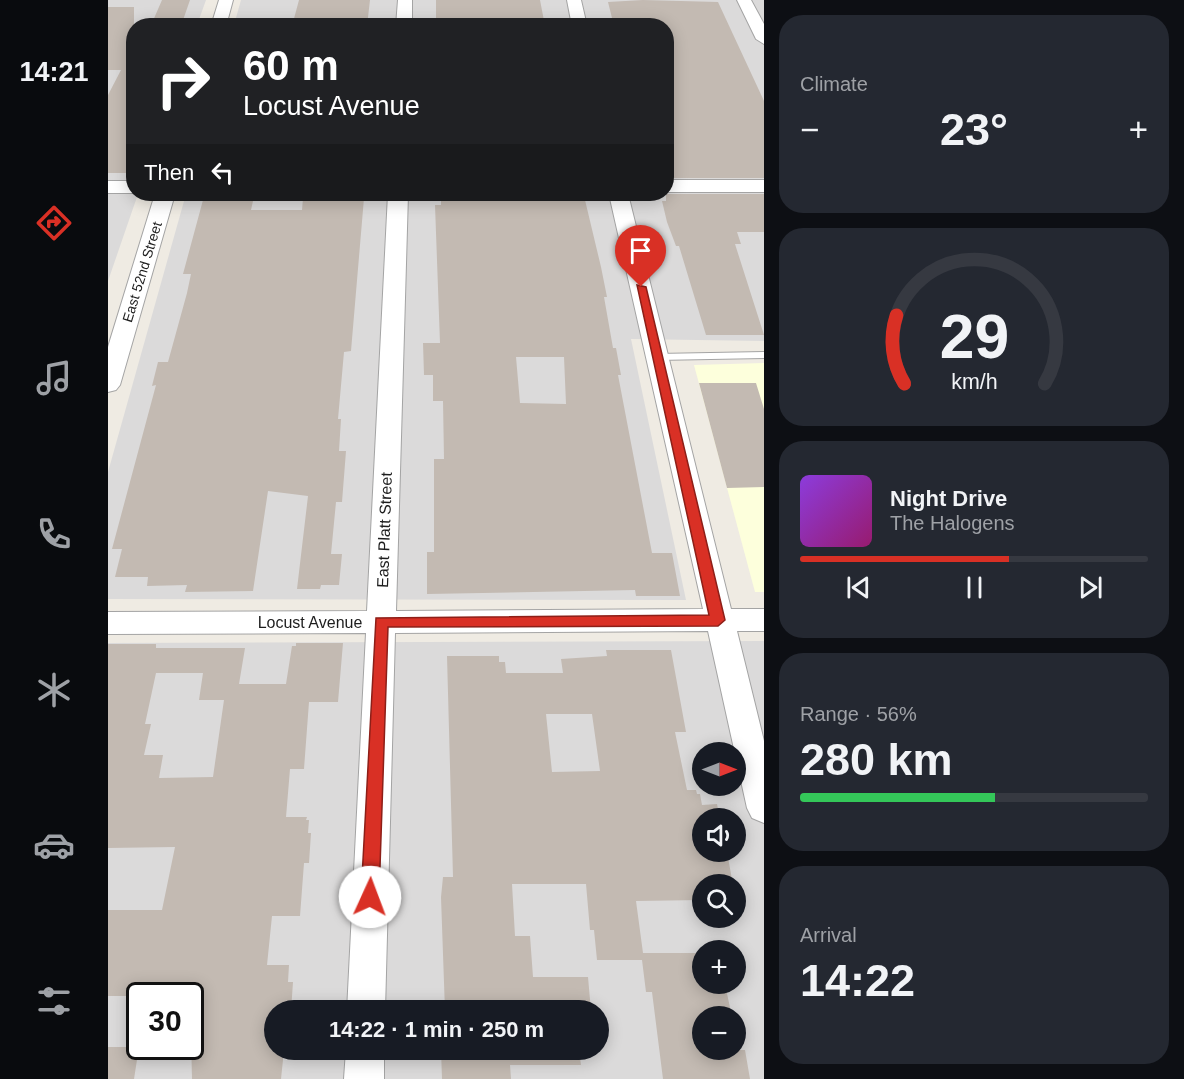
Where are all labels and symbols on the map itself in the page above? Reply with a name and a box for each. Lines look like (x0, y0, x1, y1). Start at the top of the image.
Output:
street label: East 52nd Street (119, 220, 165, 324)
pin (615, 225, 666, 287)
street label: East Platt Street (374, 471, 395, 588)
street label: Locust Avenue (258, 614, 362, 631)
north arrow (692, 742, 746, 796)
position arrow (338, 865, 402, 929)
speed limit sign: 30 (126, 982, 204, 1060)

